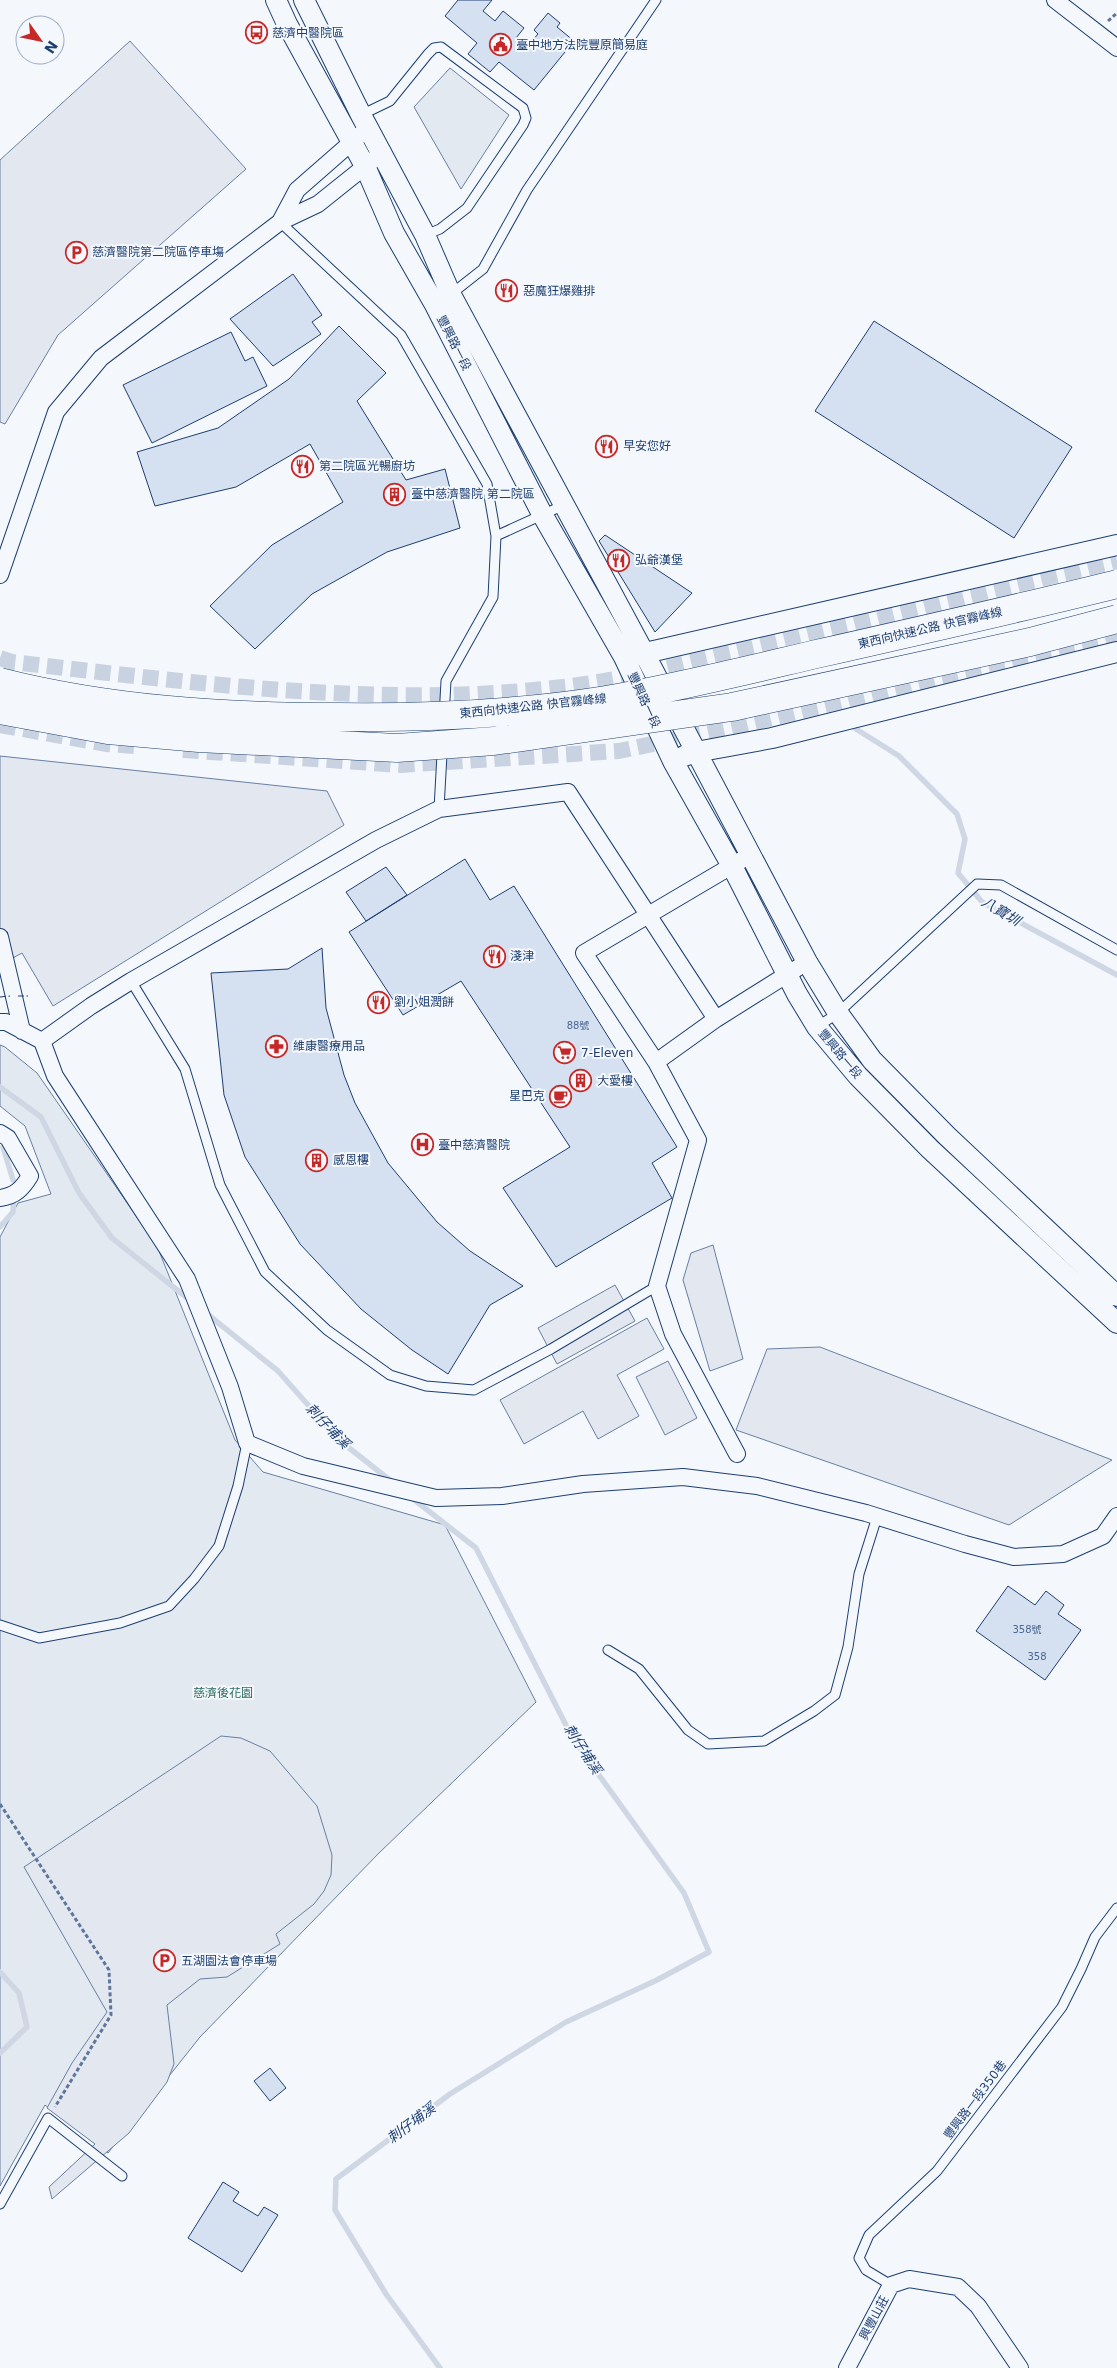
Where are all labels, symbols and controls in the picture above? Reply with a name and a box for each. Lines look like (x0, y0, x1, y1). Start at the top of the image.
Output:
north arrow (15, 15, 65, 65)
bus stop icon: 慈濟中醫院區 (244, 21, 268, 45)
place label: 慈濟中醫院區 (272, 26, 344, 40)
public building icon: 臺中地方法院豐原簡易庭 (488, 33, 512, 57)
text: N (41, 38, 61, 56)
place label: 臺中地方法院豐原簡易庭 (516, 38, 648, 52)
parking icon: 慈濟醫院第二院區停車塲 (64, 240, 88, 264)
place label: 慈濟醫院第二院區停車塲 (92, 245, 224, 259)
restaurant icon: 惡魔狂爆雞排 (495, 279, 519, 303)
place label: 惡魔狂爆雞排 (523, 284, 595, 298)
street label: 豐興路一段 (434, 313, 474, 373)
restaurant icon: 早安您好 (595, 434, 619, 458)
place label: 早安您好 (623, 439, 671, 453)
restaurant icon: 第二院區光暢廚坊 (291, 454, 315, 478)
place label: 第二院區光暢廚坊 (319, 459, 415, 473)
building icon: 臺中慈濟醫院 第二院區 (383, 482, 407, 506)
place label: 臺中慈濟醫院 第二院區 (411, 487, 535, 501)
restaurant icon: 弘爺漢堡 (607, 548, 631, 572)
place label: 弘爺漢堡 (635, 553, 683, 567)
street label: 東西向快速公路 快官霧峰線 (856, 605, 1004, 651)
street label: 豐興路一段 (625, 670, 663, 730)
street label: 東西向快速公路 快官霧峰線 (459, 691, 607, 721)
water label: 八寶圳 (979, 893, 1025, 930)
restaurant icon: 淺津 (482, 944, 506, 968)
place label: 淺津 (510, 949, 534, 963)
restaurant icon: 劉小姐潤餅 (366, 990, 390, 1014)
place label: 劉小姐潤餅 (394, 995, 454, 1009)
house number: 88號 (567, 1020, 589, 1031)
street label: 豐興路一段 (815, 1027, 865, 1081)
pharmacy icon: 維康醫療用品 (265, 1034, 289, 1058)
place label: 維康醫療用品 (293, 1039, 365, 1053)
supermarket icon: 7-Eleven (553, 1041, 577, 1065)
place label: 7-Eleven (581, 1046, 633, 1060)
building icon: 大愛樓 (569, 1069, 593, 1093)
place label: 大愛樓 (597, 1074, 633, 1088)
cafe icon: 星巴克 (549, 1084, 573, 1108)
place label: 星巴克 (509, 1089, 545, 1103)
hospital icon: 臺中慈濟醫院 (410, 1133, 434, 1157)
place label: 臺中慈濟醫院 (438, 1138, 510, 1152)
building icon: 感恩樓 (305, 1148, 329, 1172)
place label: 感恩樓 (333, 1153, 369, 1167)
water label: 刺仔埔溪 (303, 1400, 355, 1453)
house number: 358號 (1012, 1624, 1042, 1635)
house number: 358 (1027, 1651, 1047, 1662)
park label: 慈濟後花園 (193, 1686, 253, 1700)
water label: 刺仔埔溪 (561, 1721, 606, 1779)
parking icon: 五湖園法會停車場 (153, 1949, 177, 1973)
place label: 五湖園法會停車場 (181, 1954, 277, 1968)
street label: 豐興路一段350巷 (941, 2058, 1009, 2142)
water label: 刺仔埔溪 (384, 2099, 440, 2146)
street label: 興豐山莊 (857, 2294, 891, 2342)

